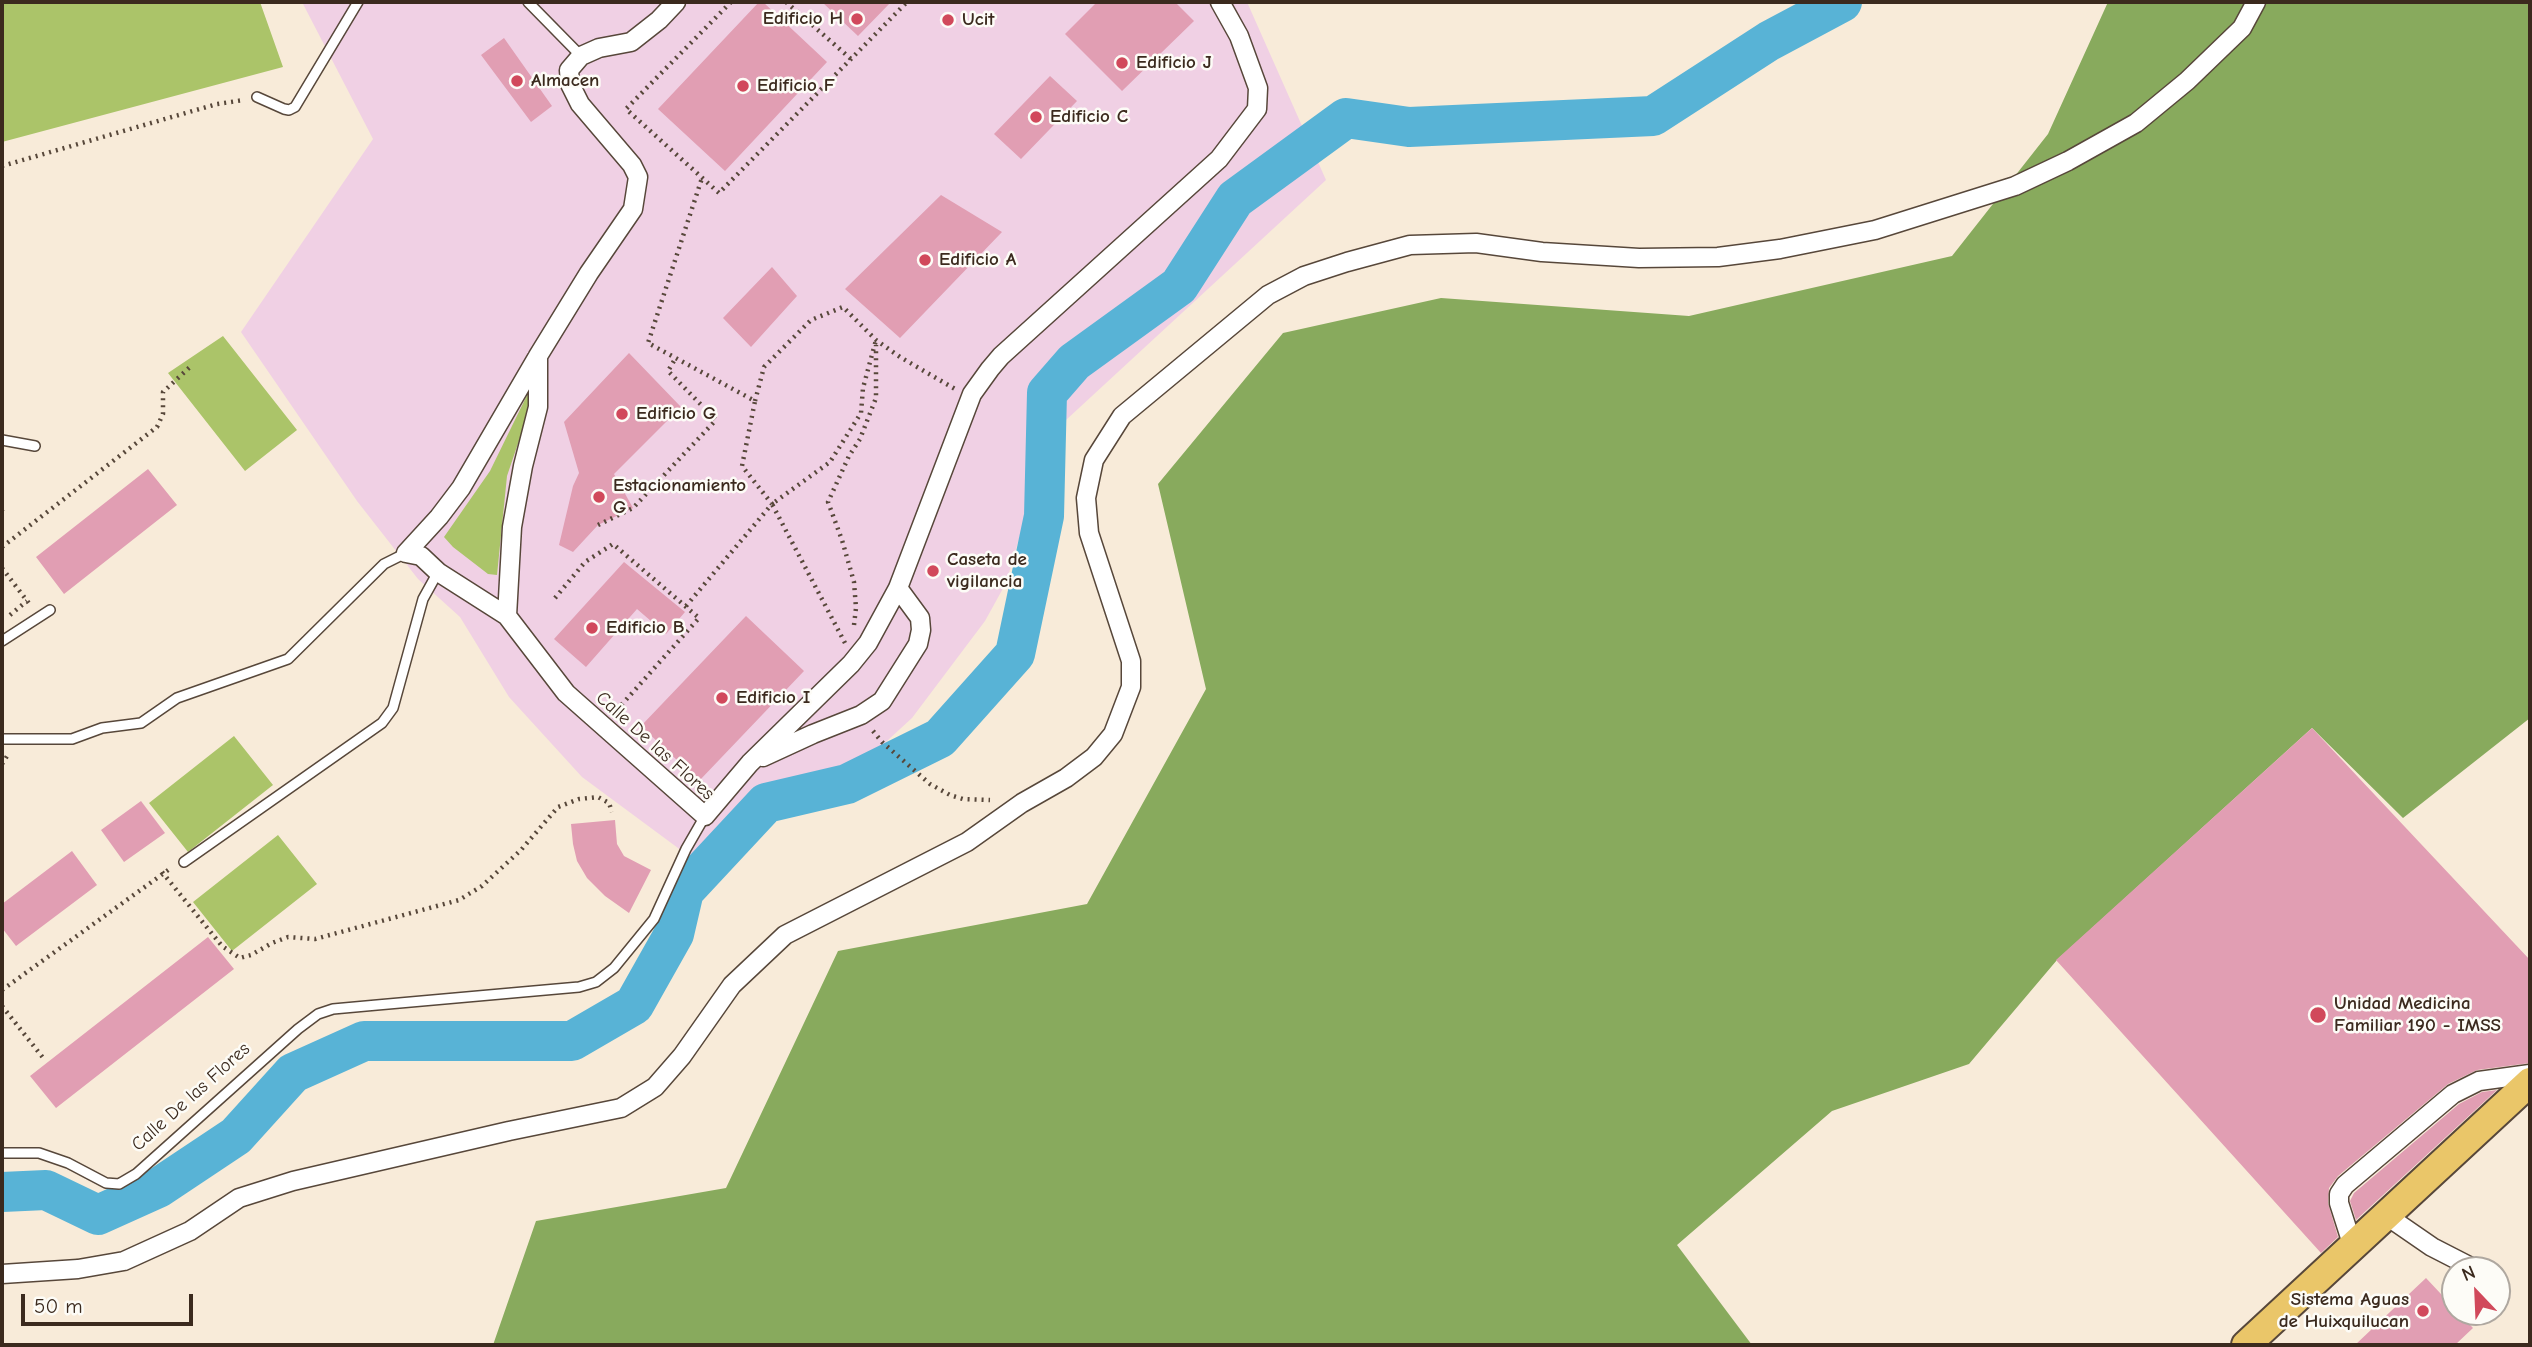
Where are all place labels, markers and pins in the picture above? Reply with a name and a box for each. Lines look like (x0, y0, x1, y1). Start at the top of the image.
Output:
place label: Edificio H (763, 8, 843, 30)
place label: Ucit (962, 9, 994, 31)
marker: Edificio H (849, 11, 865, 27)
marker: Ucit (940, 12, 956, 28)
place label: Edificio J (1136, 52, 1212, 74)
marker: Edificio J (1114, 55, 1130, 71)
place label: Almacen (531, 70, 599, 92)
marker: Almacen (509, 73, 525, 89)
place label: Edificio F (757, 75, 835, 97)
marker: Edificio F (735, 78, 751, 94)
place label: Edificio C (1050, 106, 1128, 128)
marker: Edificio C (1028, 109, 1044, 125)
place label: Edificio A (939, 249, 1016, 271)
marker: Edificio A (917, 252, 933, 268)
place label: Edificio G (636, 403, 716, 425)
marker: Edificio G (614, 406, 630, 422)
place label: Estacionamiento G (613, 475, 746, 519)
marker: Estacionamiento G (591, 489, 607, 505)
place label: Caseta de vigilancia (947, 549, 1027, 593)
marker: Caseta de vigilancia (925, 563, 941, 579)
place label: Edificio B (606, 617, 684, 639)
marker: Edificio B (584, 620, 600, 636)
place label: Edificio I (736, 687, 810, 709)
marker: Edificio I (714, 690, 730, 706)
place label: Unidad Medicina Familiar 190 - IMSS (2334, 993, 2501, 1037)
marker: Unidad Medicina Familiar 190 - IMSS (2308, 1005, 2328, 1025)
place label: Sistema Aguas de Huixquilucan (2279, 1289, 2409, 1333)
marker: Sistema Aguas de Huixquilucan (2415, 1303, 2431, 1319)

